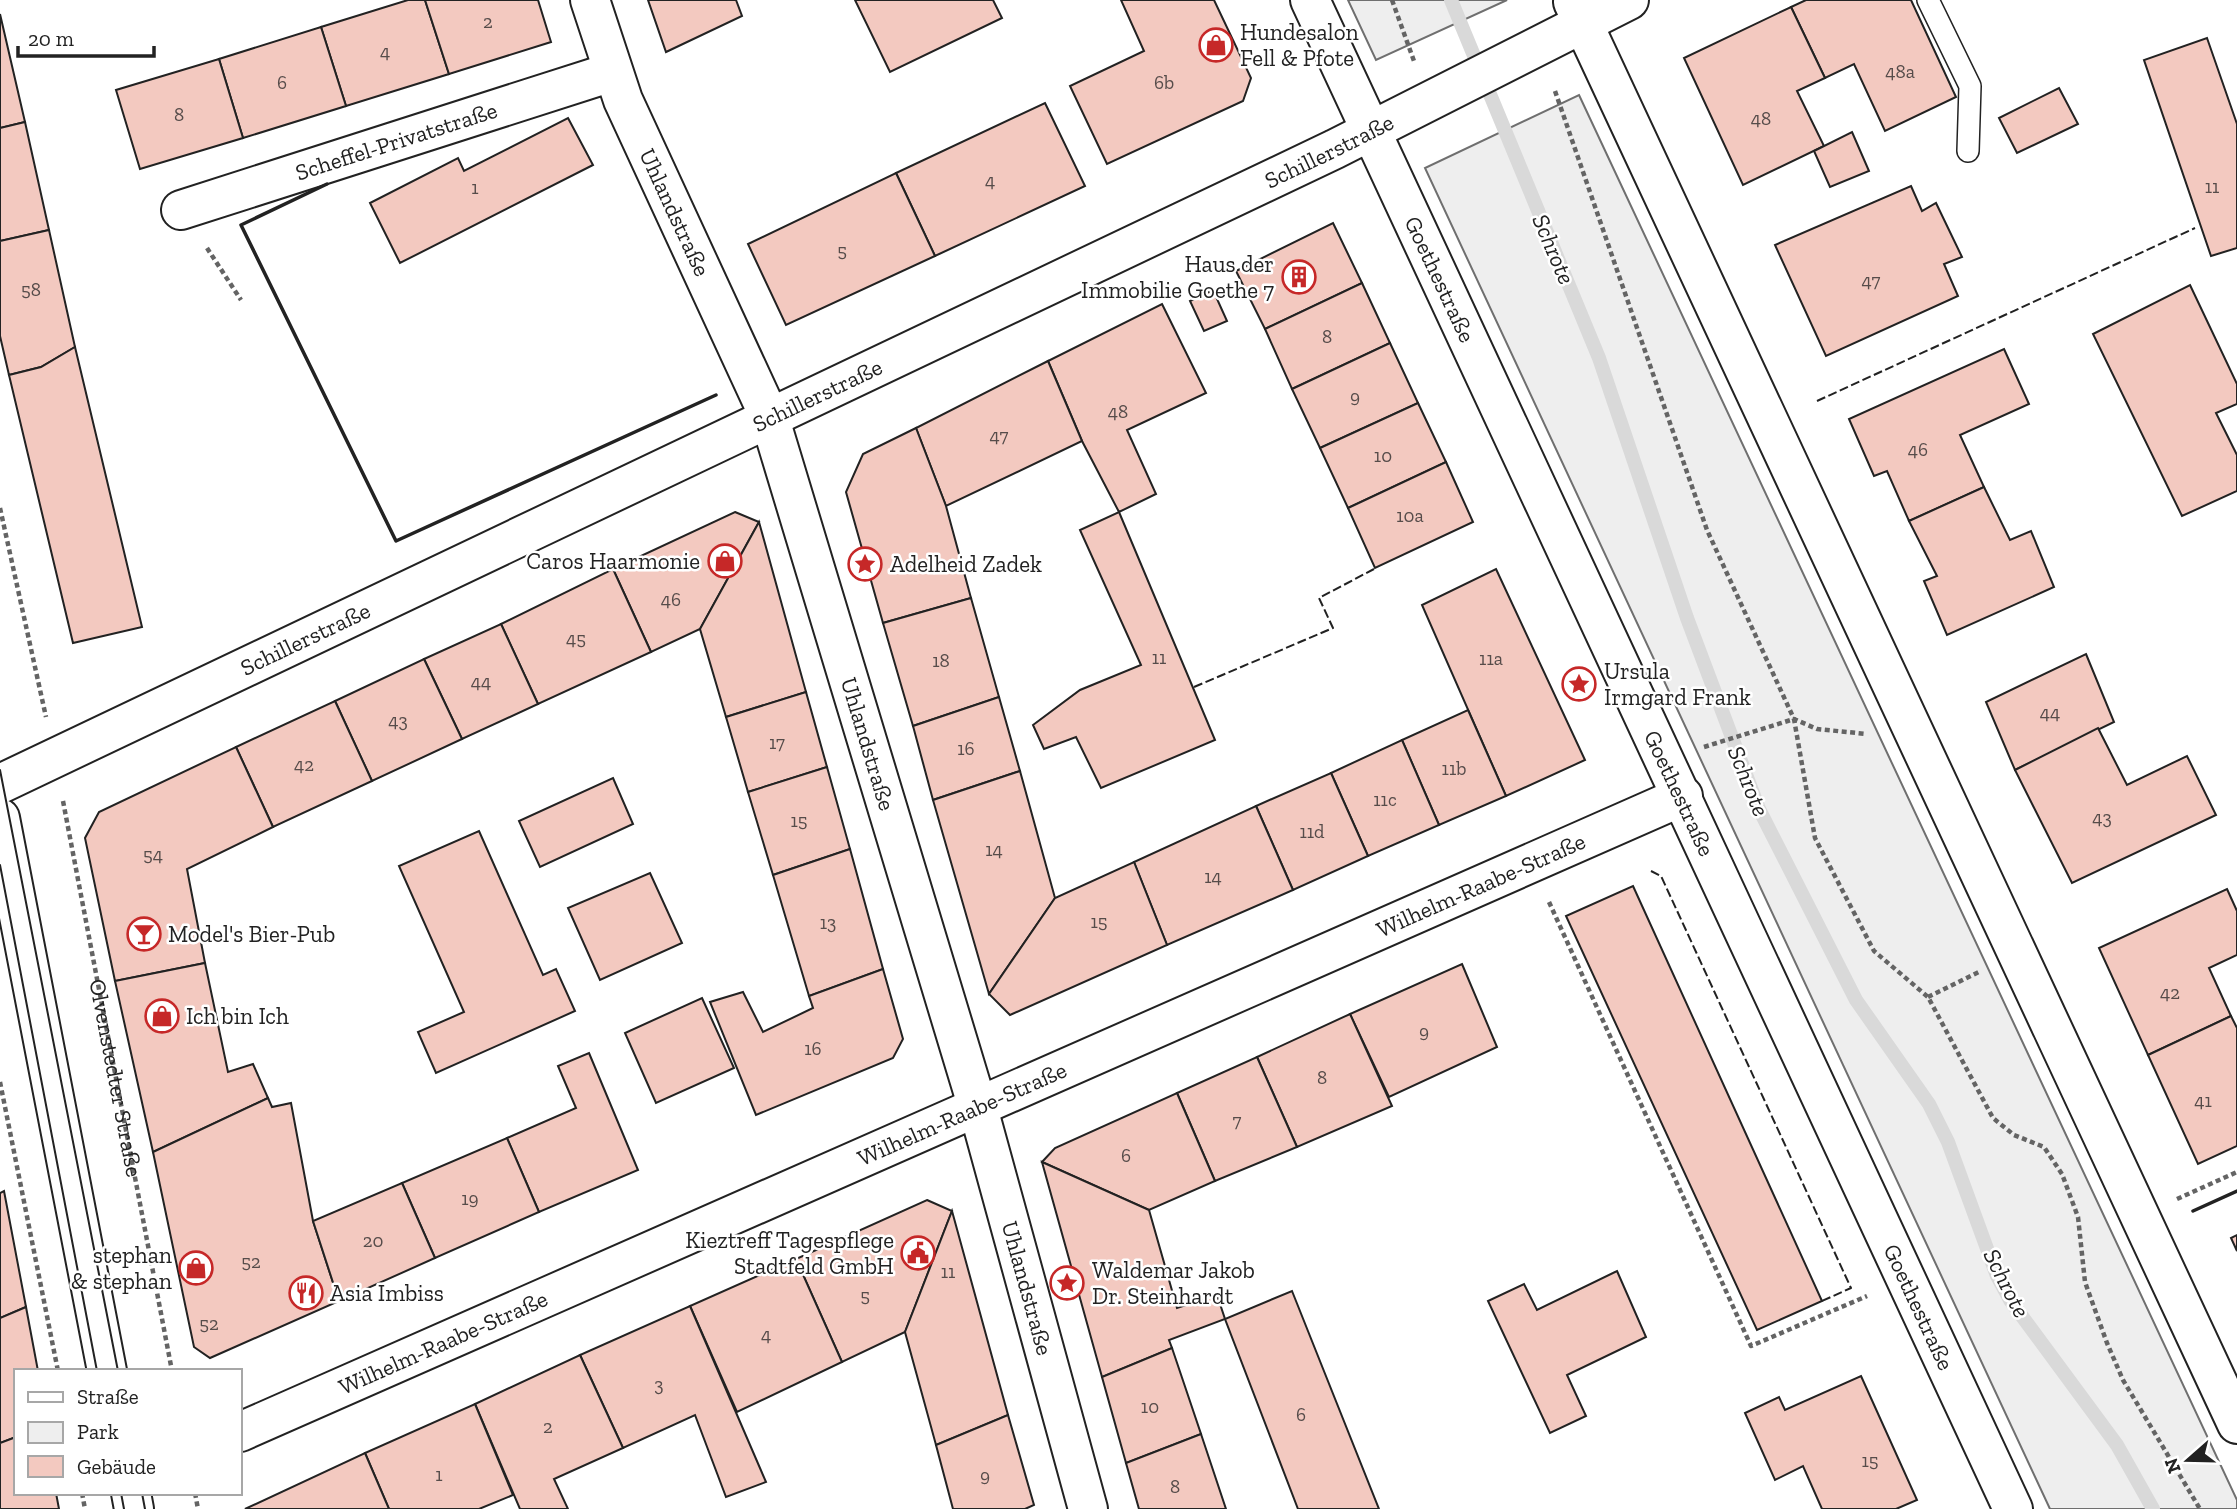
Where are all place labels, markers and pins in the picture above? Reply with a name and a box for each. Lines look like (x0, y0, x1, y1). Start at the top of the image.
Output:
place label: Hundesalon Fell & Pfote (1240, 18, 1359, 72)
shop icon: Hundesalon Fell & Pfote (1197, 26, 1235, 64)
place label: Haus der Immobilie Goethe 7 (1081, 250, 1274, 304)
building icon: Haus der Immobilie Goethe 7 (1280, 258, 1318, 296)
shop icon: Caros Haarmonie (706, 542, 744, 580)
place icon: Adelheid Zadek (846, 545, 884, 583)
place label: Caros Haarmonie (526, 547, 700, 575)
place label: Adelheid Zadek (890, 550, 1042, 578)
place label: Ursula Irmgard Frank (1604, 657, 1751, 711)
place icon: Ursula Irmgard Frank (1560, 665, 1598, 703)
bar icon: Model's Bier-Pub (125, 915, 163, 953)
place label: Model's Bier-Pub (168, 920, 335, 948)
shop icon: Ich bin Ich (143, 997, 181, 1035)
place label: Ich bin Ich (186, 1002, 289, 1030)
place label: Kieztreff Tagespflege Stadtfeld GmbH (685, 1226, 894, 1280)
public building icon: Kieztreff Tagespflege Stadtfeld GmbH (899, 1234, 937, 1272)
place label: stephan & stephan (71, 1241, 172, 1295)
shop icon: stephan & stephan (177, 1249, 215, 1287)
place label: Waldemar Jakob Dr. Steinhardt (1092, 1256, 1255, 1310)
place icon: Waldemar Jakob Dr. Steinhardt (1048, 1264, 1086, 1302)
restaurant icon: Asia Imbiss (287, 1274, 325, 1312)
place label: Asia Imbiss (330, 1279, 444, 1307)

